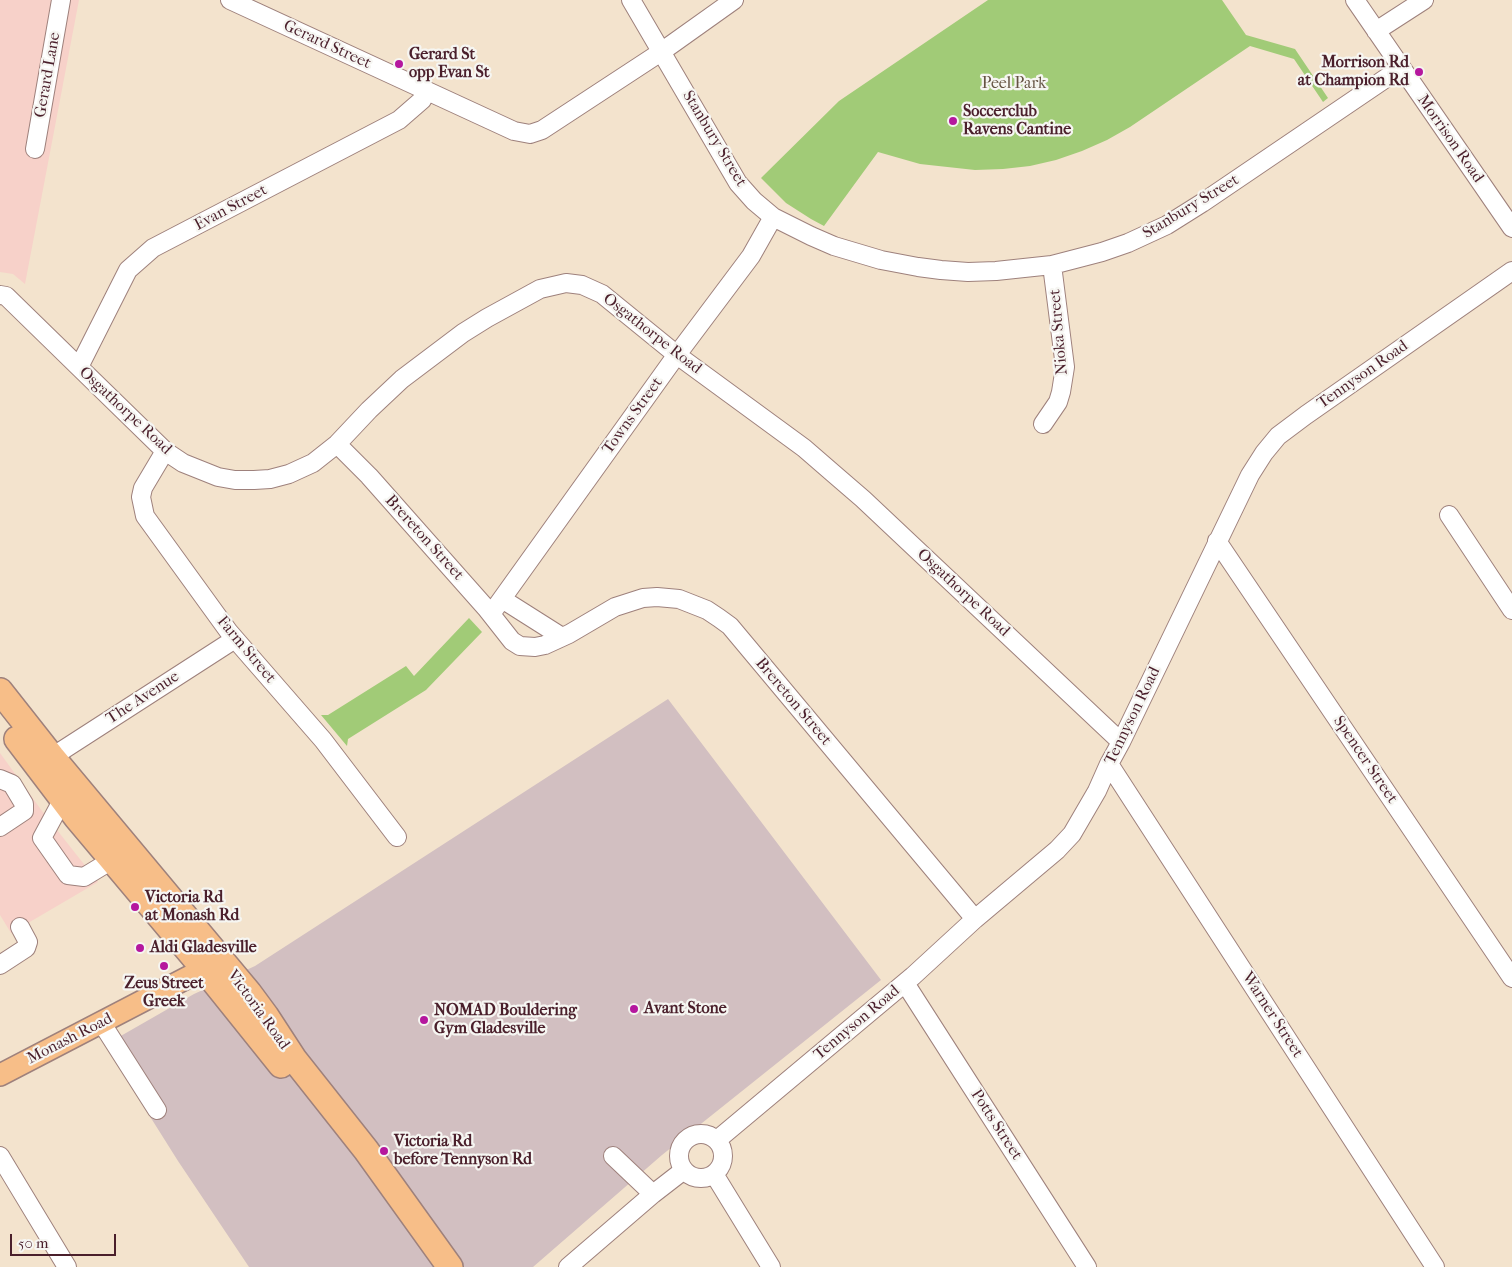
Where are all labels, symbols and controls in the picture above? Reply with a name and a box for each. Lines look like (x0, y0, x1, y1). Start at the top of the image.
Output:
street label: Gerard Street (280, 16, 374, 74)
street label: Gerard Lane (31, 31, 65, 119)
place label: Gerard St opp Evan St (409, 45, 489, 83)
place label: Morrison Rd at Champion Rd (1298, 53, 1409, 91)
marker: Gerard St opp Evan St (393, 58, 405, 70)
marker: Morrison Rd at Champion Rd (1413, 66, 1425, 78)
park label: Peel Park (982, 74, 1046, 94)
street label: Stanbury Street (678, 87, 750, 191)
street label: Morrison Road (1413, 91, 1487, 187)
place label: Soccerclub Ravens Cantine (963, 102, 1071, 140)
marker: Soccerclub Ravens Cantine (947, 115, 959, 127)
street label: Stanbury Street (1139, 171, 1243, 243)
street label: Evan Street (191, 181, 271, 235)
street label: Nioka Street (1046, 288, 1072, 376)
street label: Osgathorpe Road (599, 289, 705, 379)
street label: Tennyson Road (1314, 337, 1412, 413)
street label: Osgathorpe Road (75, 363, 175, 459)
street label: Towns Street (599, 374, 667, 458)
street label: Brereton Street (381, 491, 467, 585)
street label: Osgathorpe Road (913, 545, 1013, 641)
street label: Farm Street (212, 613, 280, 687)
street label: Brereton Street (751, 654, 835, 750)
street label: Tennyson Road (1101, 664, 1165, 768)
street label: The Avenue (103, 667, 183, 729)
street label: Spencer Street (1329, 713, 1401, 807)
place label: Victoria Rd at Monash Rd (145, 888, 239, 926)
marker: Victoria Rd at Monash Rd (129, 901, 141, 913)
place label: Aldi Gladesville (150, 938, 257, 958)
marker: Aldi Gladesville (134, 942, 146, 954)
marker: Zeus Street Greek (158, 960, 170, 972)
street label: Victoria Road (223, 966, 293, 1054)
street label: Warner Street (1237, 969, 1307, 1061)
place label: Zeus Street Greek (124, 974, 204, 1012)
street label: Tennyson Road (810, 982, 904, 1064)
place label: Avant Stone (644, 999, 727, 1019)
place label: NOMAD Bouldering Gym Gladesville (434, 1001, 577, 1039)
marker: Avant Stone (628, 1003, 640, 1015)
street label: Monash Road (24, 1009, 116, 1069)
marker: NOMAD Bouldering Gym Gladesville (418, 1014, 430, 1026)
street label: Potts Street (966, 1086, 1026, 1164)
place label: Victoria Rd before Tennyson Rd (394, 1132, 532, 1170)
marker: Victoria Rd before Tennyson Rd (378, 1145, 390, 1157)
scale bar (12, 1224, 119, 1256)
text: 50 m (18, 1234, 48, 1252)

